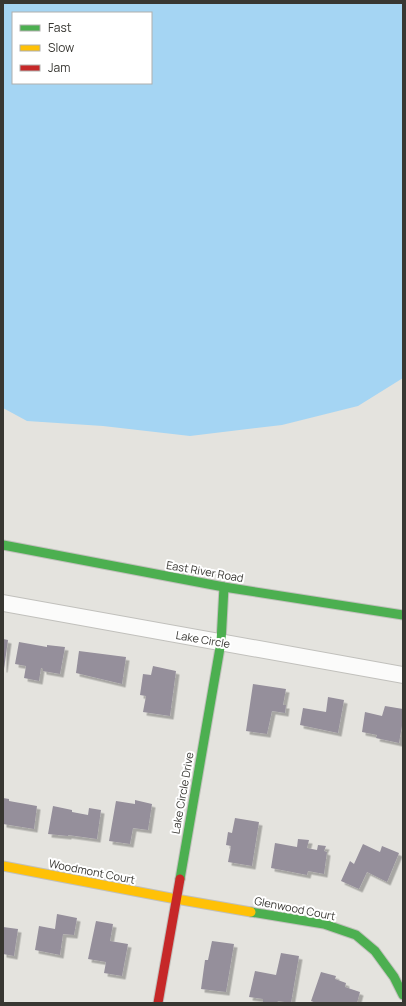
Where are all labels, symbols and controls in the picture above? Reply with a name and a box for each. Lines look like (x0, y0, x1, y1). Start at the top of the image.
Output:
legend (12, 12, 152, 84)
text: Fast (48, 19, 72, 36)
text: Slow (48, 39, 74, 56)
text: Jam (48, 59, 70, 76)
street label: East River Road (165, 557, 245, 585)
street label: Lake Circle (175, 627, 232, 651)
street label: Lake Circle Drive (167, 750, 197, 835)
street label: Woodmont Court (48, 855, 136, 887)
street label: Glenwood Court (253, 893, 337, 923)

